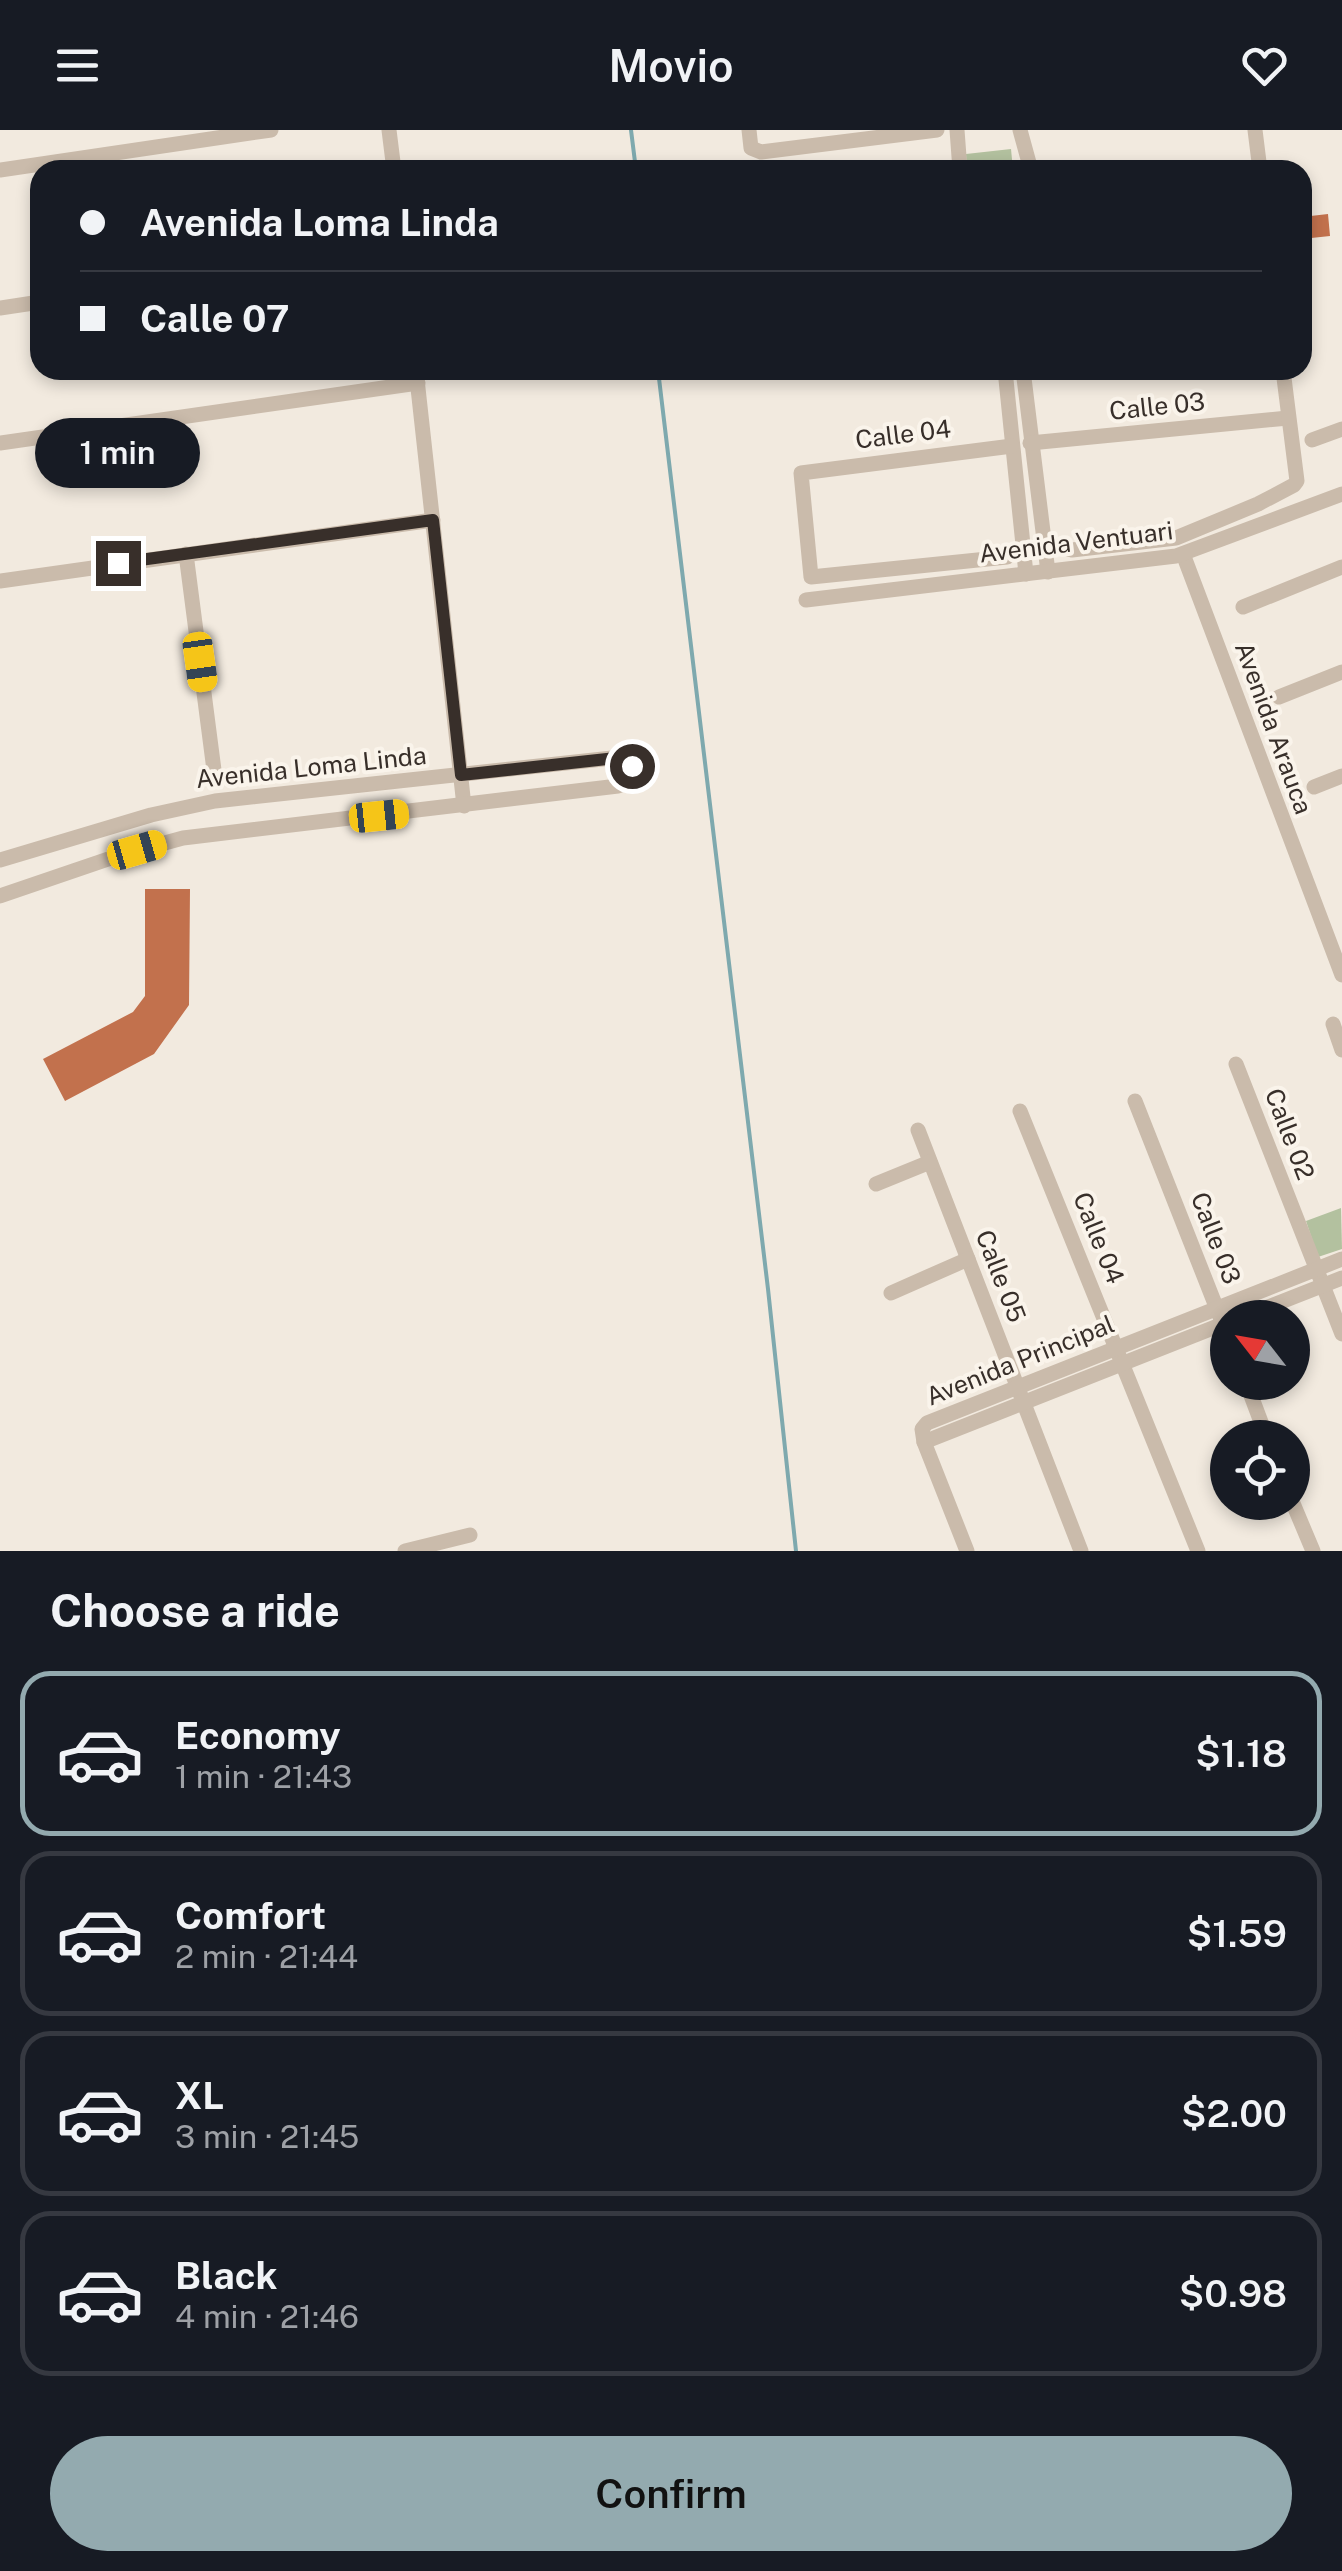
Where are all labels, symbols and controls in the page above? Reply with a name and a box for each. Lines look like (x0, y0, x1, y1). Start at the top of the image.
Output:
icon: menu (50, 38, 105, 93)
icon: heart (1237, 38, 1292, 93)
text: Movio (608, 39, 734, 92)
text: Avenida Loma Linda (140, 200, 499, 245)
text: Calle 07 (140, 296, 290, 341)
street label: Calle 03 (1108, 386, 1206, 426)
street label: Calle 04 (853, 413, 953, 455)
callout: 1 min (36, 418, 200, 488)
text: 1 min (79, 434, 156, 471)
street label: Avenida Ventuari (977, 515, 1175, 569)
route end (96, 541, 141, 586)
car (181, 630, 219, 694)
street label: Avenida Arauca (1229, 638, 1319, 818)
street label: Avenida Loma Linda (194, 740, 428, 794)
route start (610, 744, 655, 789)
car (348, 798, 410, 834)
car (104, 827, 170, 873)
street label: Calle 02 (1259, 1084, 1321, 1184)
street label: Calle 04 (1067, 1188, 1131, 1288)
street label: Calle 03 (1185, 1188, 1247, 1288)
street label: Calle 05 (970, 1226, 1032, 1326)
north arrow (1210, 1300, 1310, 1400)
map controls (1210, 1300, 1310, 1520)
street label: Avenida Principal (921, 1309, 1119, 1411)
button: locate (1210, 1420, 1310, 1520)
text: Choose a ride (50, 1584, 340, 1637)
icon: car (55, 1709, 145, 1799)
text: Economy (175, 1713, 341, 1758)
text: $1.18 (1195, 1731, 1287, 1776)
text: 1 min · 21:43 (175, 1758, 352, 1795)
icon: car (55, 1889, 145, 1979)
text: Comfort (175, 1893, 326, 1938)
text: $1.59 (1187, 1911, 1287, 1956)
text: 2 min · 21:44 (175, 1938, 358, 1975)
icon: car (55, 2069, 145, 2159)
text: XL (175, 2073, 224, 2118)
text: $2.00 (1181, 2091, 1287, 2136)
text: 3 min · 21:45 (175, 2118, 359, 2155)
icon: car (55, 2249, 145, 2339)
text: Black (175, 2253, 278, 2298)
text: $0.98 (1179, 2271, 1287, 2316)
text: 4 min · 21:46 (175, 2298, 359, 2335)
button: Confirm (50, 2436, 1292, 2551)

